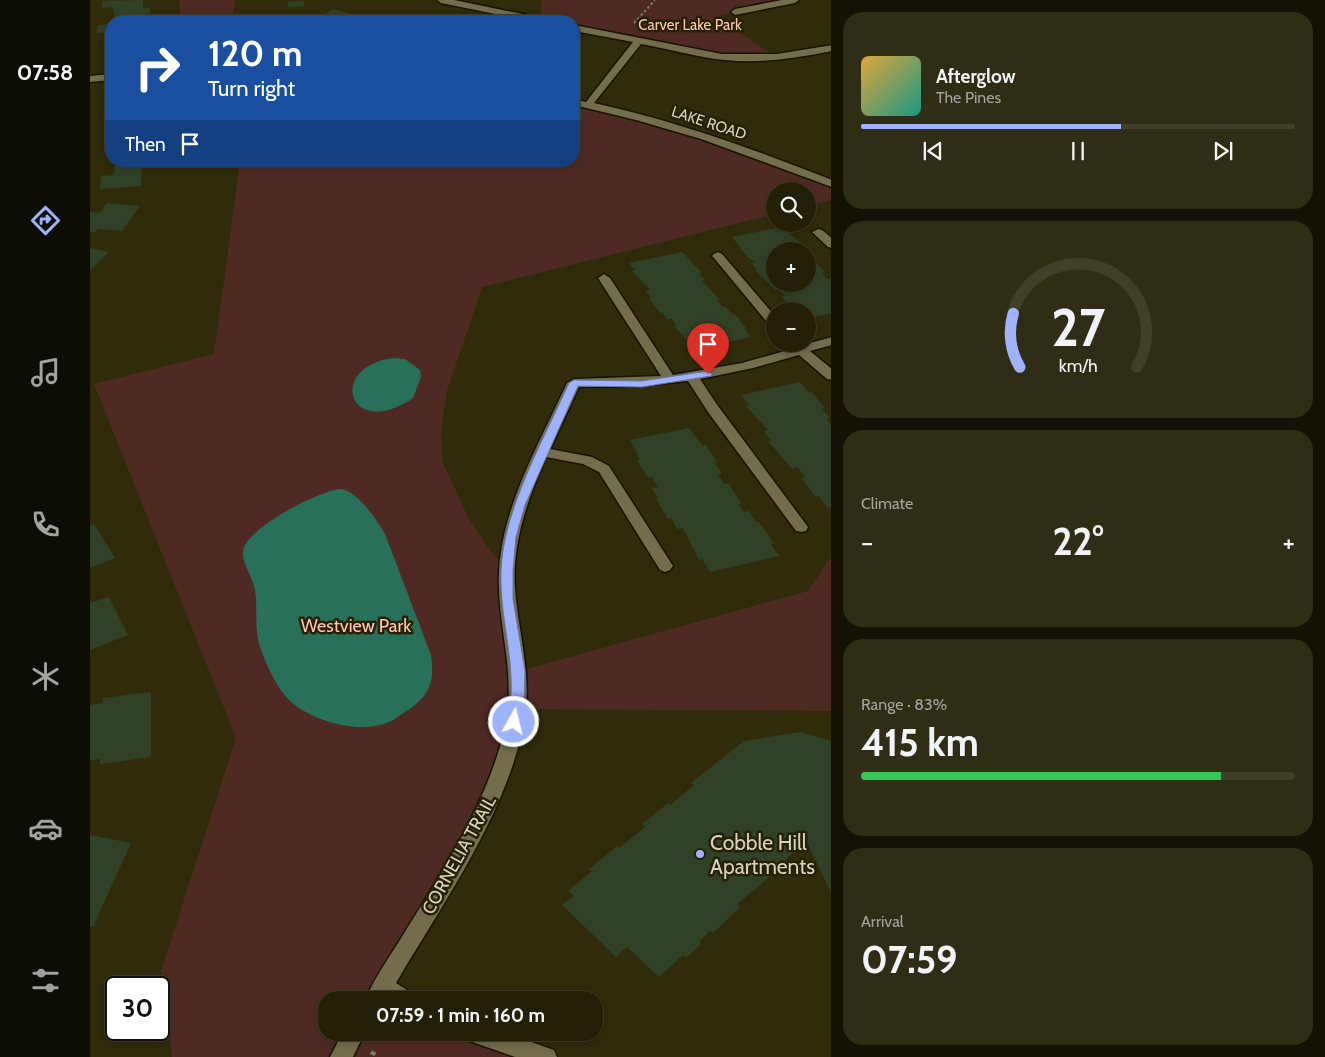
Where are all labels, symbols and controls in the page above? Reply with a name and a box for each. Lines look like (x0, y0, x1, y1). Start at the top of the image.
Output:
park label: Carver Lake Park (638, 16, 742, 34)
text: 120 m (208, 32, 302, 75)
icon: right (125, 35, 190, 100)
text: 07:58 (17, 59, 73, 86)
text: Afterglow (936, 65, 1016, 88)
text: Turn right (208, 75, 295, 102)
text: The Pines (936, 88, 1001, 107)
street label: LAKE ROAD (669, 102, 749, 144)
icon: arrive (176, 130, 204, 158)
text: Then (125, 133, 166, 156)
icon: previous (919, 137, 947, 165)
icon: pause (1064, 137, 1092, 165)
icon: next (1209, 137, 1237, 165)
map controls (766, 182, 816, 352)
button: search (766, 182, 816, 232)
icon: directions (28, 203, 63, 238)
button: + (766, 242, 816, 292)
text: 27 (1051, 296, 1105, 359)
button: − (766, 302, 816, 352)
pin (687, 323, 729, 374)
icon: arrive (694, 330, 722, 358)
icon: music (28, 355, 63, 390)
text: km/h (1058, 355, 1098, 376)
text: Climate (861, 494, 913, 513)
icon: phone (28, 507, 63, 542)
text: 22° (1052, 518, 1104, 565)
text: − (861, 525, 873, 559)
text: + (1283, 525, 1295, 559)
park label: Westview Park (301, 615, 412, 637)
icon: climate (28, 659, 63, 694)
position arrow (487, 695, 539, 747)
text: Range · 83% (861, 695, 947, 714)
text: 415 km (861, 719, 979, 766)
street label: CORNELIA TRAIL (417, 792, 501, 918)
icon: car (28, 811, 63, 846)
place label: Cobble Hill Apartments (710, 830, 815, 879)
marker: Cobble Hill Apartments (694, 848, 706, 860)
text: Arrival (861, 912, 904, 931)
text: 07:59 (861, 936, 957, 983)
icon: filters (28, 963, 63, 998)
speed limit sign: 30 (105, 976, 170, 1041)
text: 07:59 · 1 min · 160 m (376, 1004, 545, 1027)

